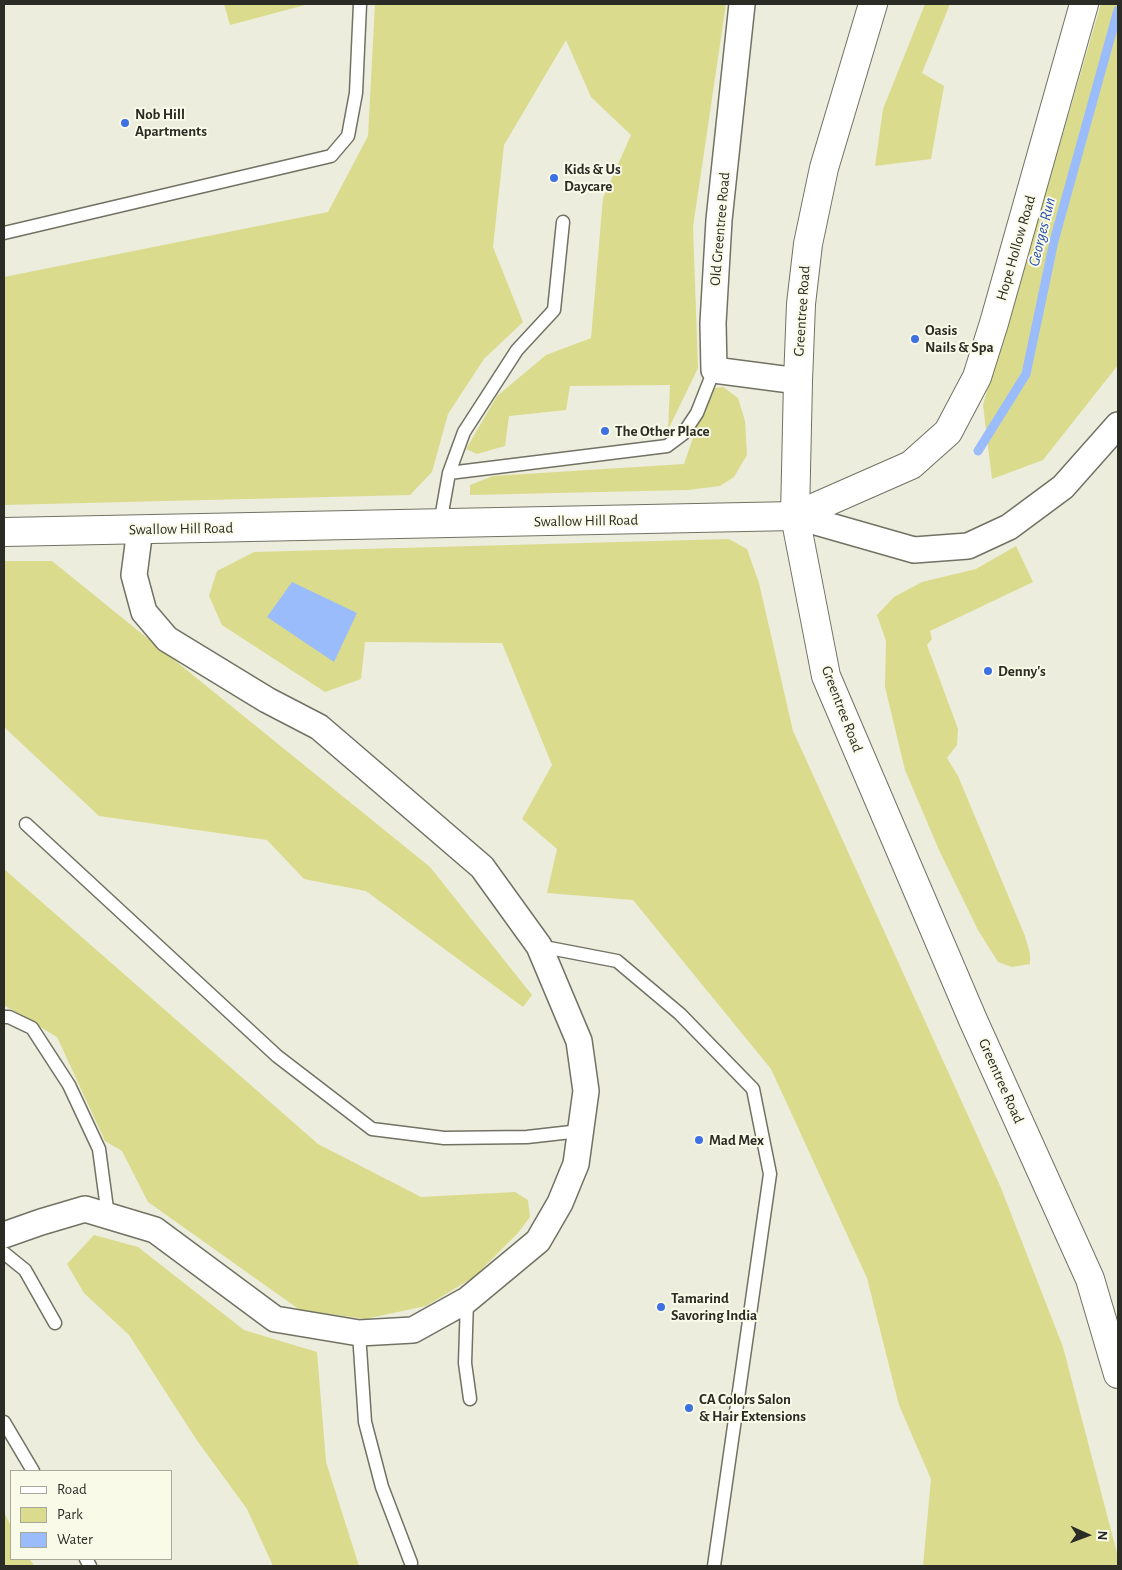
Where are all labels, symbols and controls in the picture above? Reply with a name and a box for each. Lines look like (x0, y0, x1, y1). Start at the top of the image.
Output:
place label: Nob Hill Apartments (135, 105, 207, 140)
marker: Nob Hill Apartments (119, 117, 131, 129)
place label: Kids & Us Daycare (564, 160, 621, 195)
street label: Old Greentree Road (706, 171, 734, 287)
marker: Kids & Us Daycare (548, 172, 560, 184)
street label: Hope Hollow Road (992, 193, 1040, 303)
water label: Georges Run (1024, 196, 1060, 268)
street label: Greentree Road (790, 265, 814, 357)
place label: Oasis Nails & Spa (925, 321, 994, 356)
marker: Oasis Nails & Spa (909, 333, 921, 345)
place label: The Other Place (615, 422, 710, 440)
marker: The Other Place (599, 425, 611, 437)
street label: Swallow Hill Road (534, 511, 638, 531)
street label: Swallow Hill Road (129, 519, 233, 539)
place label: Denny's (998, 662, 1046, 680)
street label: Greentree Road (817, 663, 867, 755)
marker: Denny's (982, 665, 994, 677)
street label: Greentree Road (974, 1036, 1028, 1126)
place label: Mad Mex (709, 1131, 764, 1149)
marker: Mad Mex (693, 1134, 705, 1146)
place label: Tamarind Savoring India (671, 1289, 757, 1324)
marker: Tamarind Savoring India (655, 1301, 667, 1313)
place label: CA Colors Salon & Hair Extensions (699, 1390, 806, 1425)
marker: CA Colors Salon & Hair Extensions (683, 1402, 695, 1414)
legend (10, 1470, 172, 1560)
text: Road (57, 1482, 87, 1497)
text: Park (57, 1507, 83, 1522)
north arrow (1062, 1510, 1112, 1560)
text: N (1095, 1530, 1109, 1541)
text: Water (57, 1532, 93, 1547)

